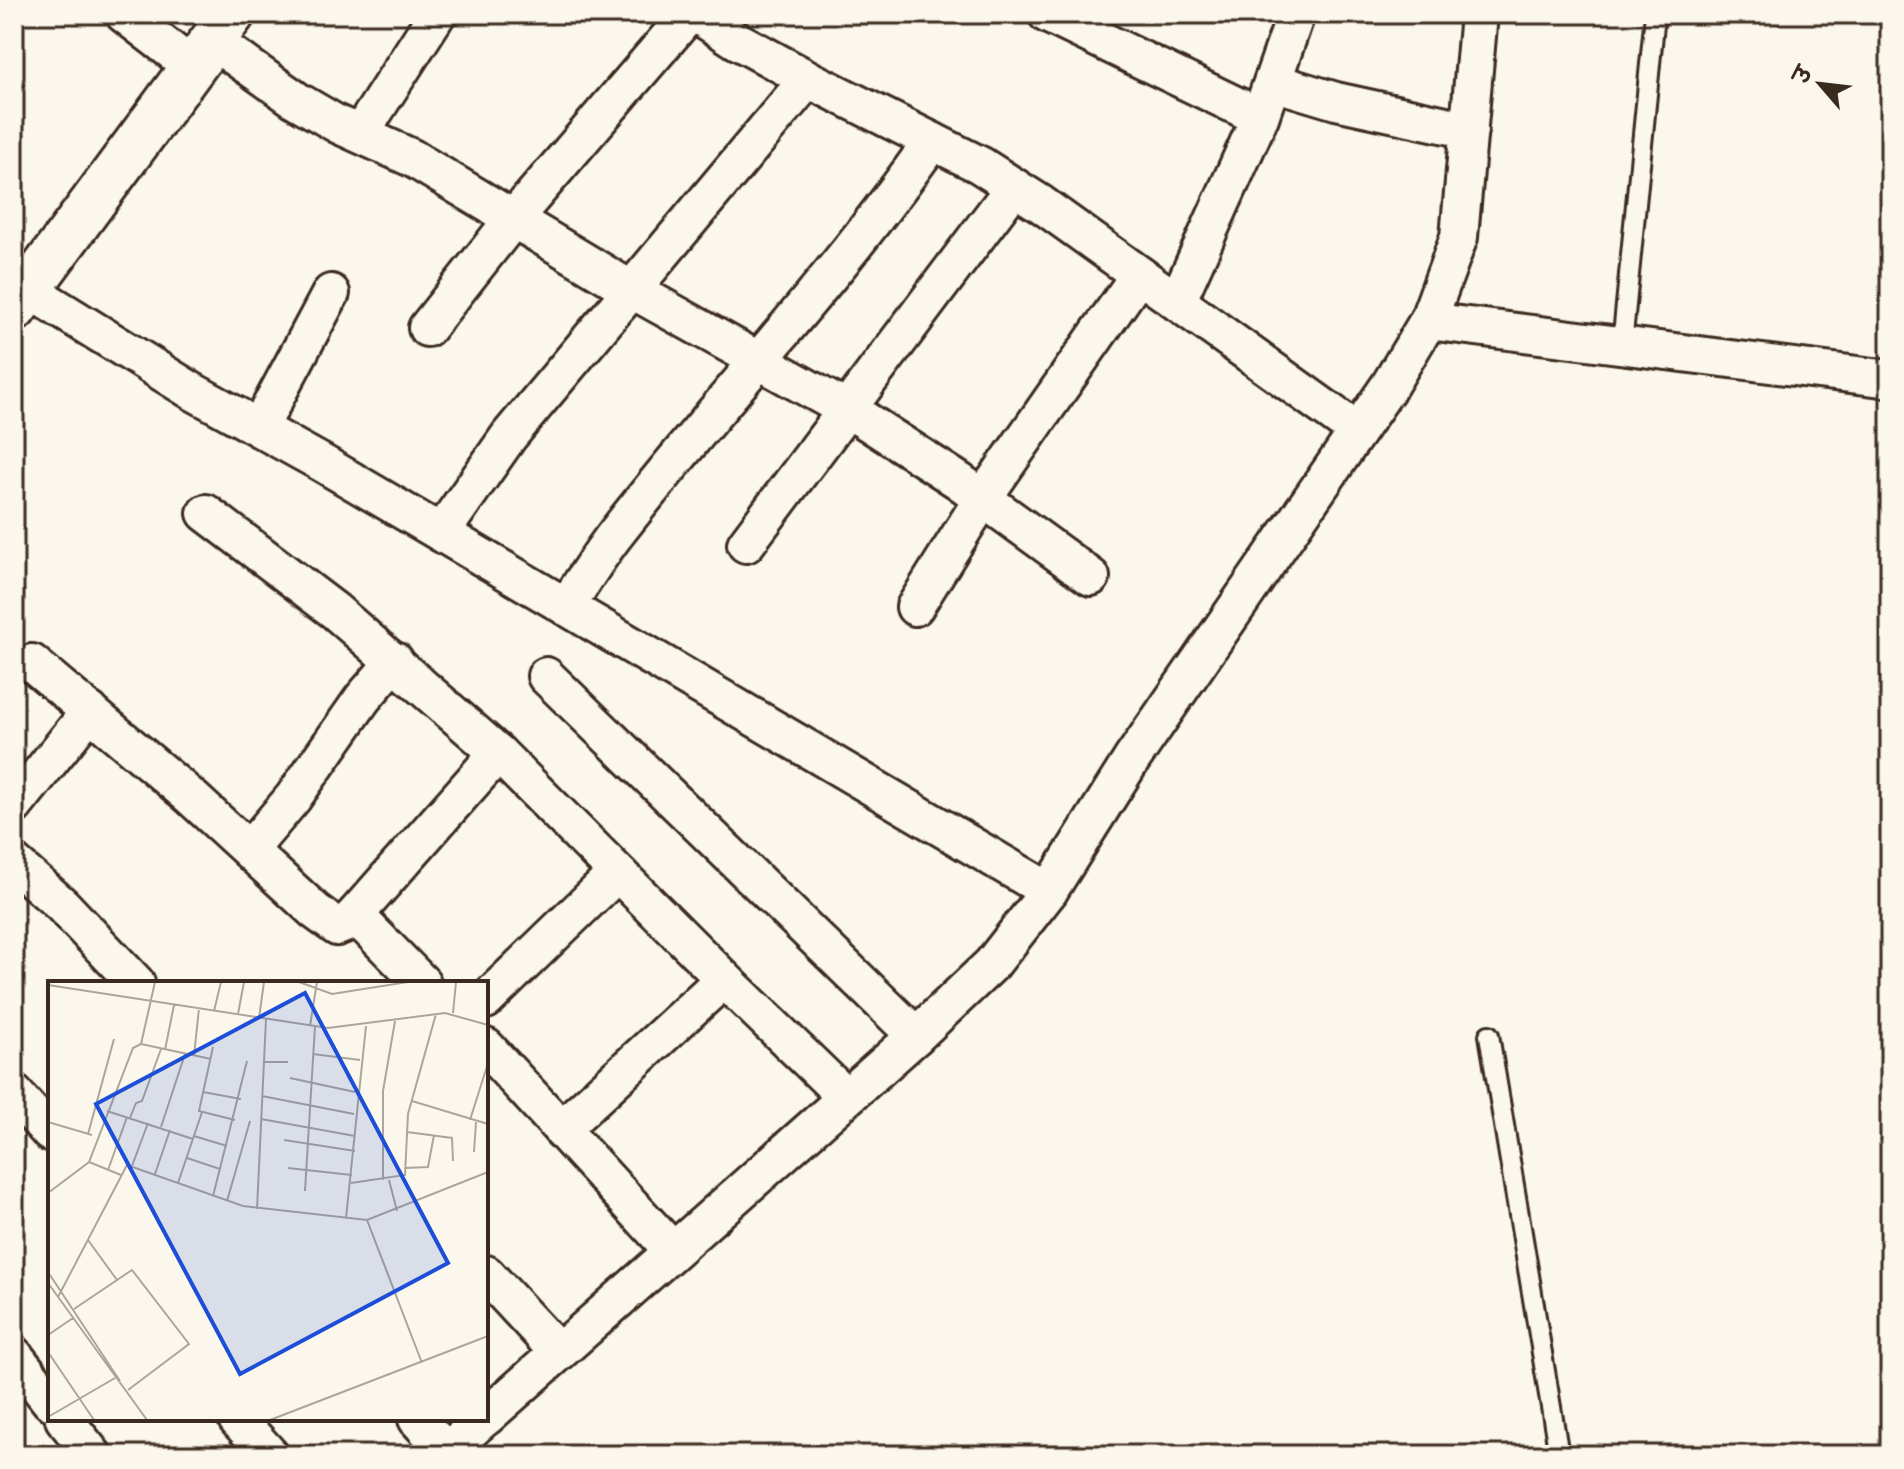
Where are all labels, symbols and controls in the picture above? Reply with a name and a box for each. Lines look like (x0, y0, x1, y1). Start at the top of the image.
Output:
north arrow (1780, 44, 1860, 124)
text: उ (1787, 60, 1820, 90)
inset map (48, 981, 488, 1421)

